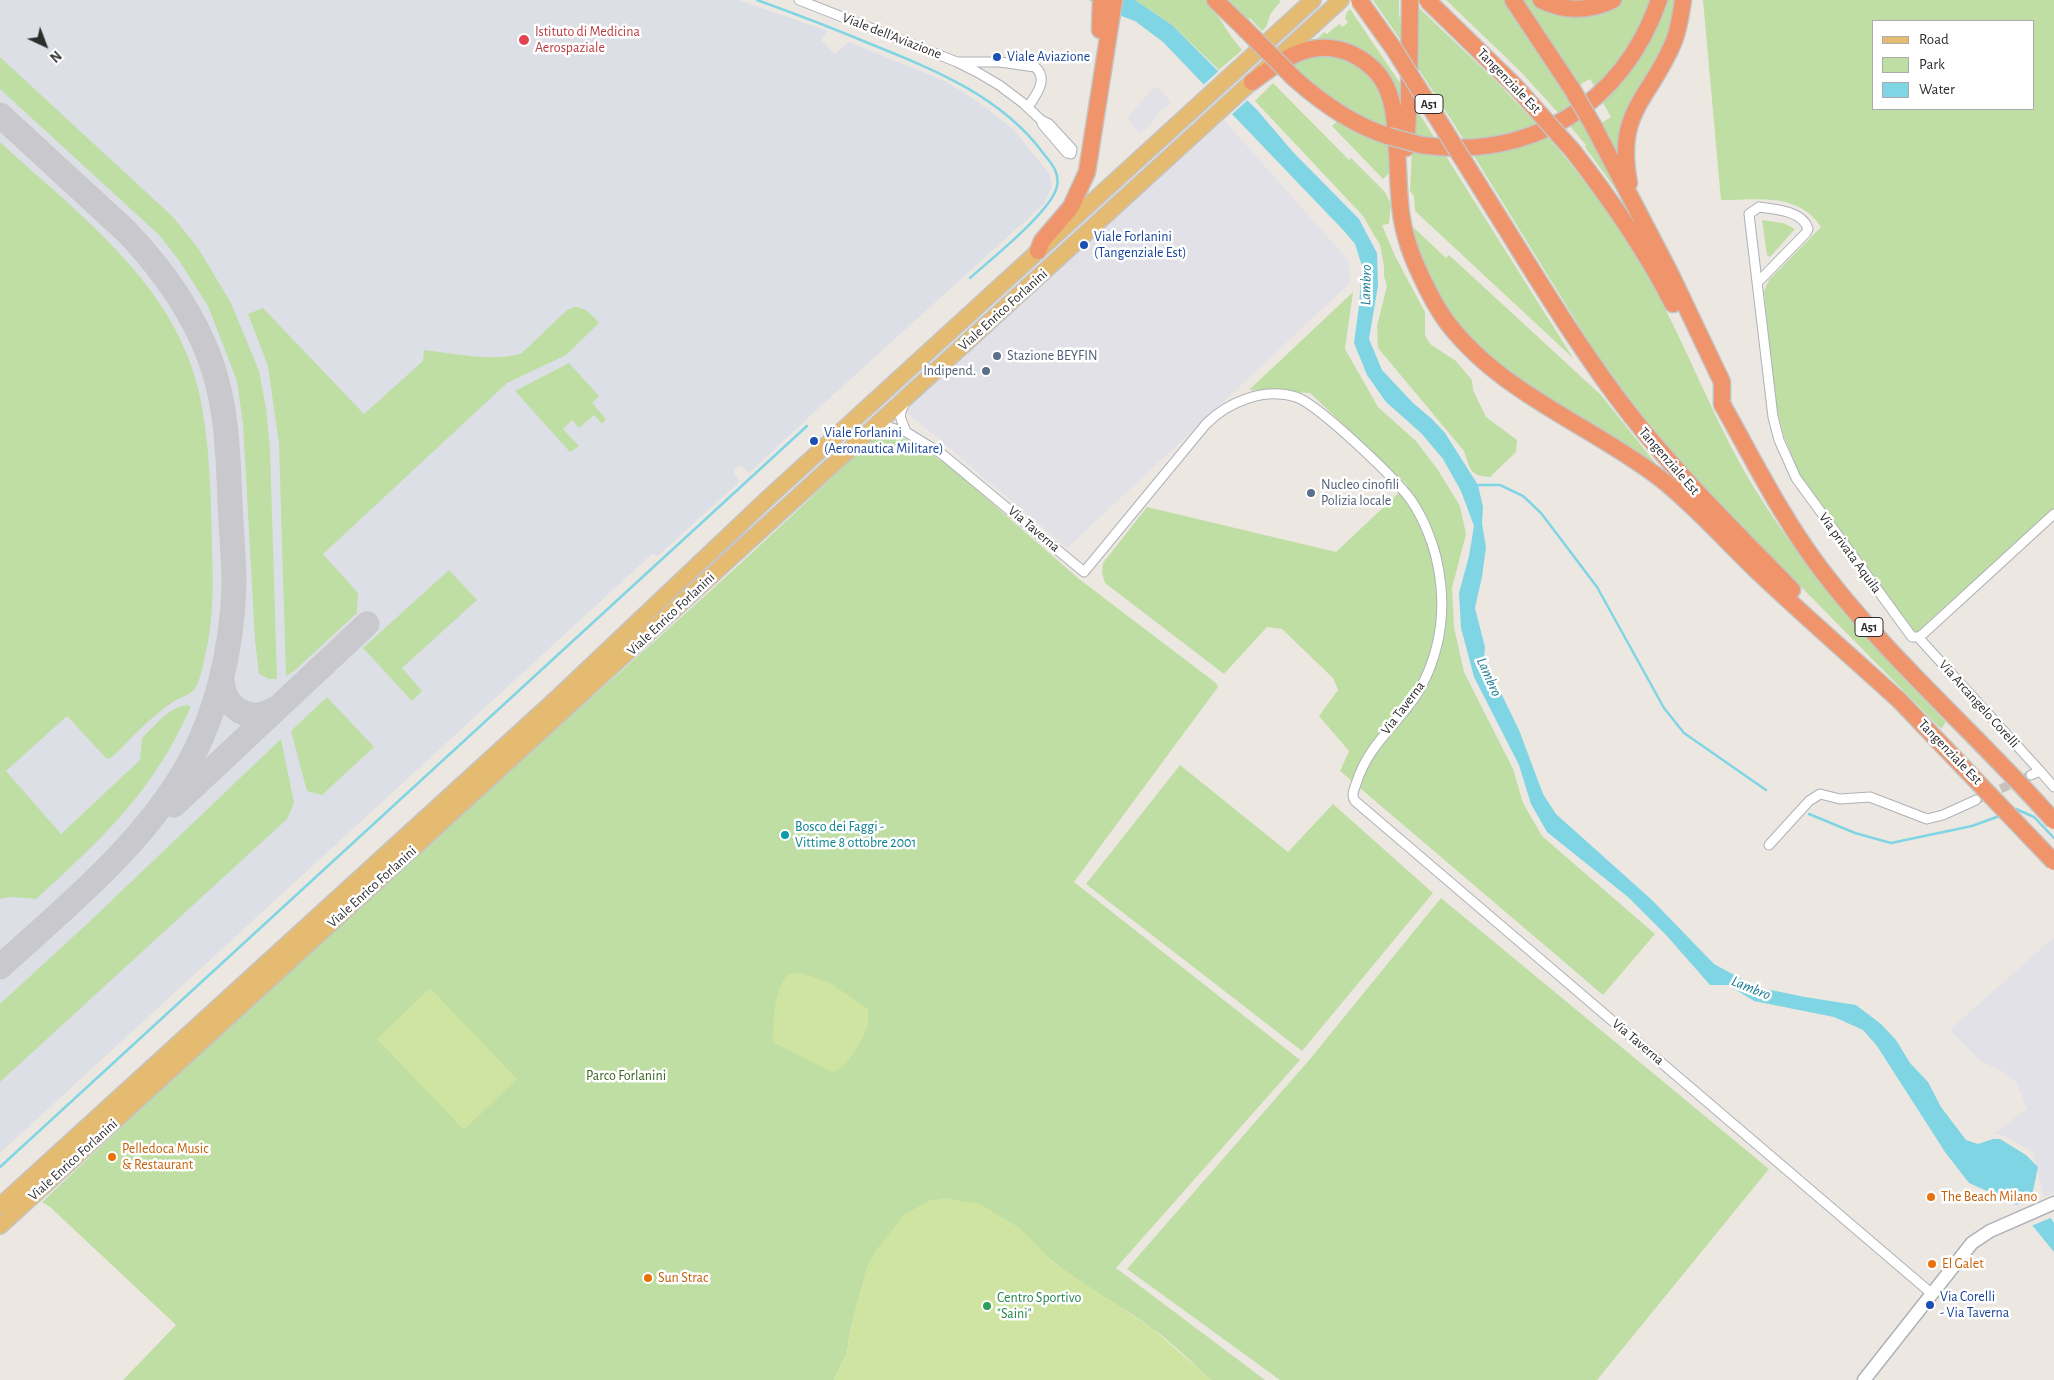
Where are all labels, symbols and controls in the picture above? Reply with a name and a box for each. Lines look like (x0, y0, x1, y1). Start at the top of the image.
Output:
street label: Viale dell'Aviazione (840, 9, 944, 63)
north arrow (20, 20, 70, 70)
legend (1872, 20, 2034, 110)
place label: Istituto di Medicina Aerospaziale (535, 24, 640, 56)
text: Road (1919, 32, 1949, 47)
marker: Istituto di Medicina Aerospaziale (517, 33, 531, 47)
street label: Tangenziale Est (1474, 45, 1544, 117)
text: N (47, 48, 64, 64)
place label: Viale Aviazione (1007, 49, 1090, 65)
marker: Viale Aviazione (991, 51, 1003, 63)
text: Park (1919, 57, 1945, 72)
text: Water (1919, 82, 1955, 97)
road number: A51 (1415, 95, 1443, 114)
place label: Viale Forlanini (Tangenziale Est) (1094, 229, 1187, 262)
marker: Viale Forlanini (Tangenziale Est) (1078, 239, 1090, 251)
water label: Lambro (1357, 264, 1375, 306)
street label: Viale Enrico Forlanini (955, 266, 1051, 354)
place label: Stazione BEYFIN (1007, 348, 1097, 364)
marker: Stazione BEYFIN (991, 350, 1003, 362)
place label: Indipend. (923, 363, 976, 379)
marker: Indipend. (980, 365, 992, 377)
street label: Tangenziale Est (1635, 424, 1703, 498)
place label: Viale Forlanini (Aeronautica Militare) (824, 425, 944, 458)
marker: Viale Forlanini (Aeronautica Militare) (808, 435, 820, 447)
place label: Nucleo cinofili Polizia locale (1321, 477, 1399, 510)
marker: Nucleo cinofili Polizia locale (1305, 487, 1317, 499)
street label: Via Taverna (1005, 502, 1063, 556)
street label: Via privata Aquila (1815, 509, 1885, 597)
street label: Viale Enrico Forlanini (624, 569, 718, 659)
road number: A51 (1855, 618, 1883, 636)
water label: Lambro (1472, 655, 1506, 699)
street label: Via Arcangelo Corelli (1935, 657, 2023, 751)
street label: Via Taverna (1377, 678, 1429, 738)
street label: Tangenziale Est (1915, 716, 1985, 788)
place label: Bosco dei Faggi - Vittime 8 ottobre 2001 (795, 819, 916, 852)
marker: Bosco dei Faggi - Vittime 8 ottobre 2001 (779, 829, 791, 841)
street label: Viale Enrico Forlanini (324, 843, 420, 931)
water label: Lambro (1729, 972, 1773, 1004)
street label: Via Taverna (1609, 1015, 1667, 1069)
park label: Parco Forlanini (586, 1068, 666, 1084)
street label: Viale Enrico Forlanini (25, 1116, 121, 1204)
place label: Pelledoca Music & Restaurant (122, 1141, 209, 1174)
marker: Pelledoca Music & Restaurant (106, 1151, 118, 1163)
place label: The Beach Milano (1941, 1189, 2037, 1205)
marker: The Beach Milano (1925, 1191, 1937, 1203)
place label: El Galet (1942, 1256, 1984, 1272)
marker: El Galet (1926, 1258, 1938, 1270)
place label: Sun Strac (658, 1270, 708, 1286)
marker: Sun Strac (642, 1272, 654, 1284)
place label: Via Corelli - Via Taverna (1940, 1289, 2009, 1321)
place label: Centro Sportivo "Saini" (997, 1290, 1081, 1322)
marker: Via Corelli - Via Taverna (1924, 1299, 1936, 1311)
marker: Centro Sportivo "Saini" (981, 1300, 993, 1312)

